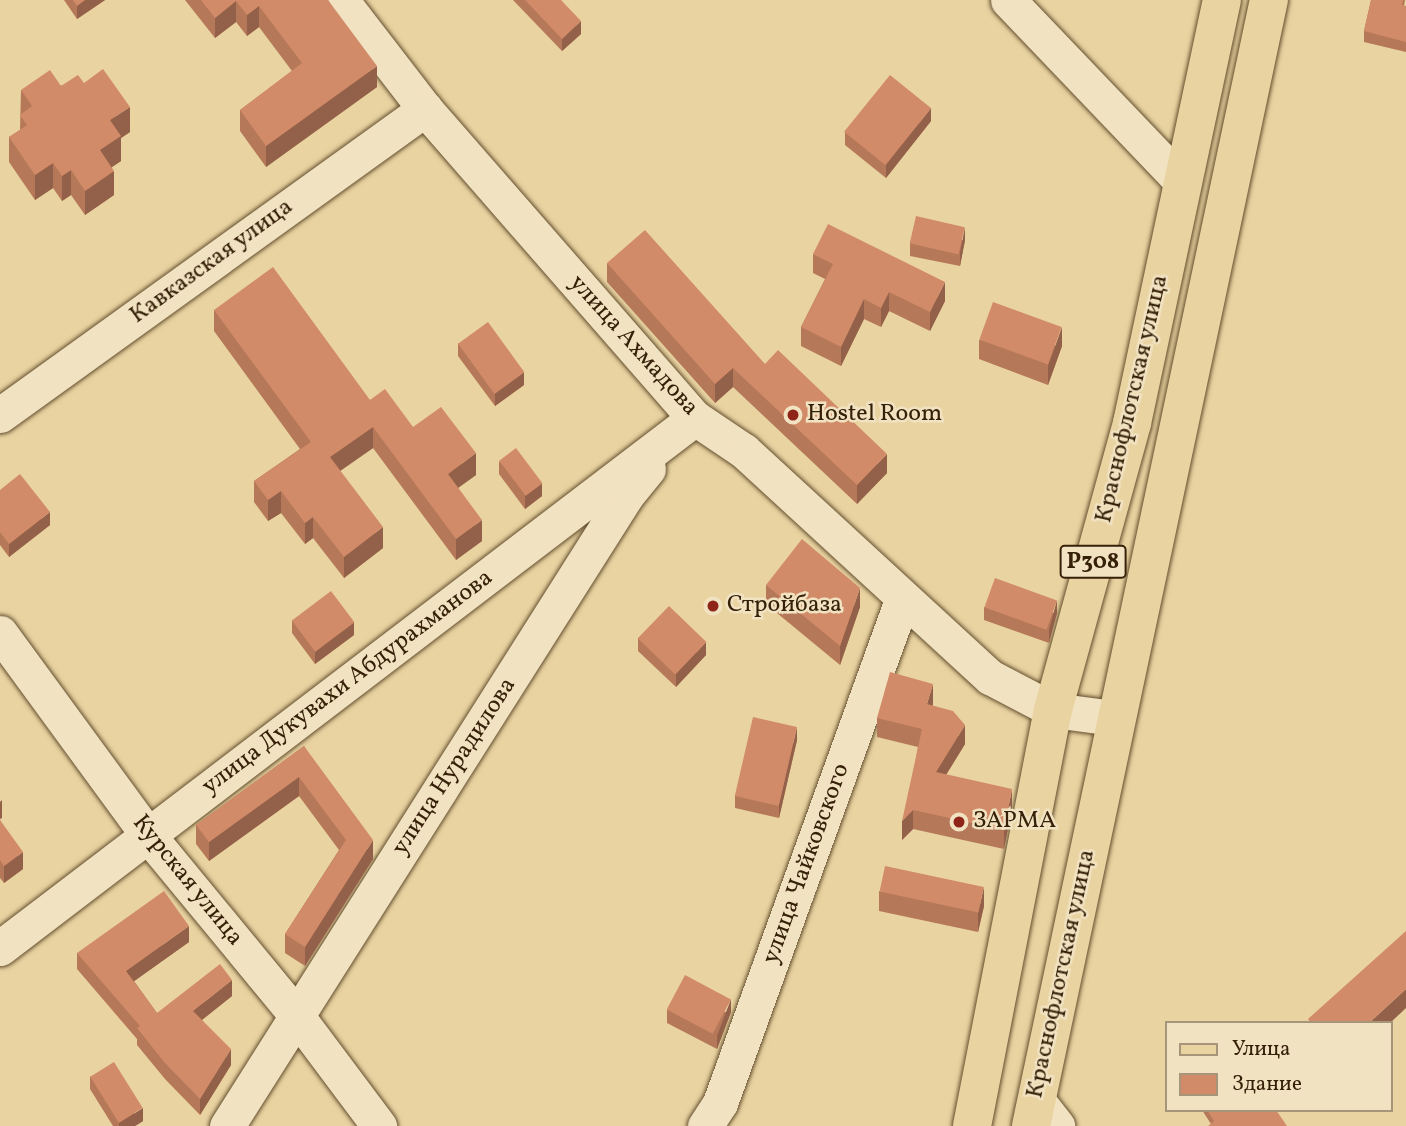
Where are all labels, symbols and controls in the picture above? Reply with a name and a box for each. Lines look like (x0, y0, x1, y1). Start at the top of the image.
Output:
street label: Кавказская улица (125, 193, 299, 331)
street label: улица Ахмадова (562, 270, 704, 422)
street label: Краснофлотская улица (1090, 272, 1176, 526)
place label: Hostel Room (807, 401, 942, 429)
marker: Hostel Room (785, 407, 801, 423)
road number: P308 (1058, 542, 1128, 582)
street label: улица Дукувахи Абдурахманова (197, 564, 499, 802)
place label: Стройбаза (727, 592, 842, 620)
marker: Стройбаза (705, 598, 721, 614)
street label: улица Нурадилова (387, 673, 523, 861)
street label: улица Чайковского (757, 760, 857, 968)
place label: ЗАРМА (973, 808, 1056, 836)
street label: Курская улица (125, 809, 249, 953)
marker: ЗАРМА (951, 814, 967, 830)
street label: Краснофлотская улица (1021, 847, 1103, 1101)
legend (1164, 1021, 1392, 1112)
text: Улица (1232, 1035, 1290, 1064)
text: Здание (1232, 1070, 1302, 1099)

